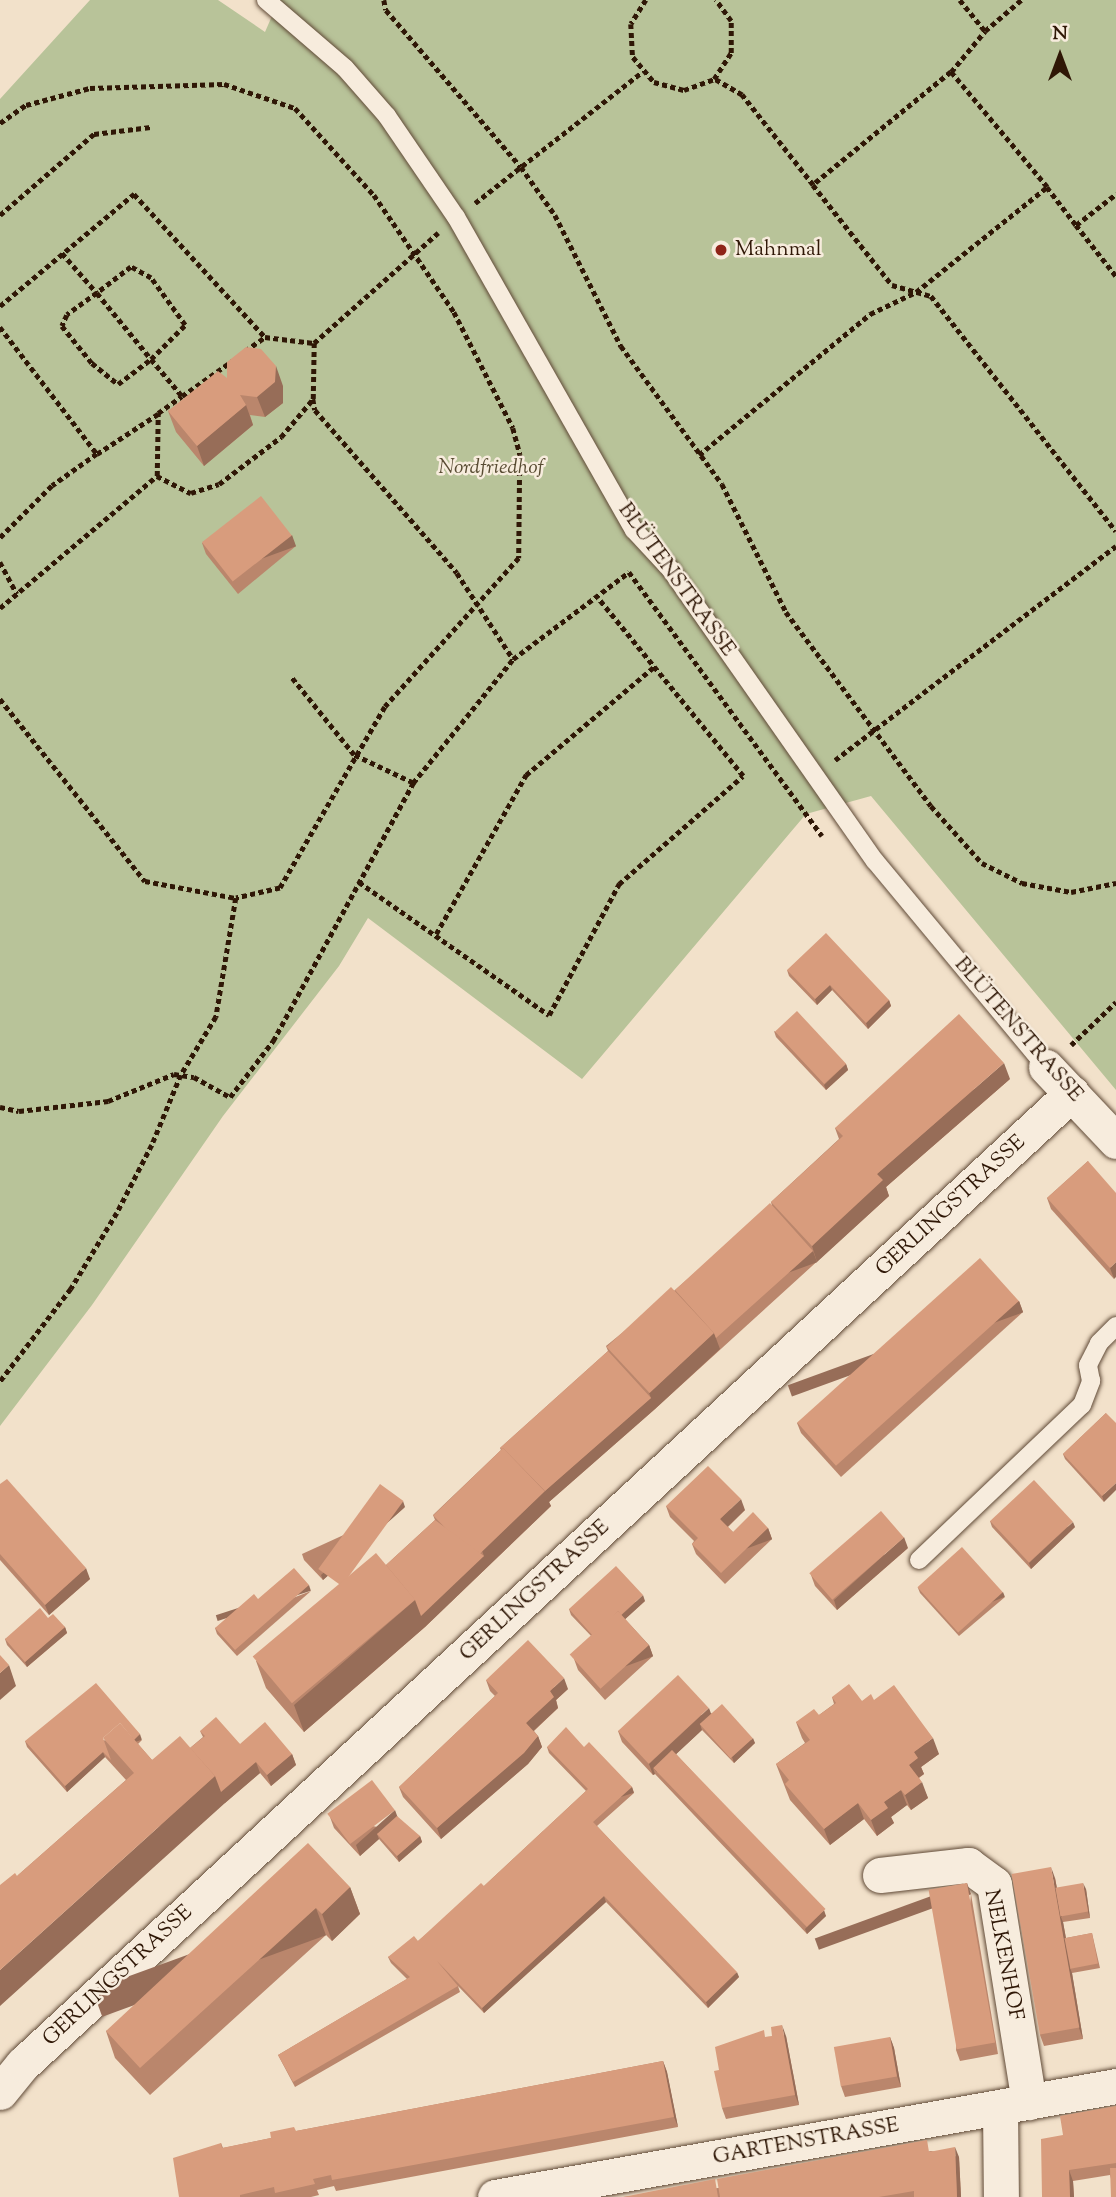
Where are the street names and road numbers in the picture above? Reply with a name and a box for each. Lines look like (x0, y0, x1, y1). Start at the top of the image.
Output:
street label: BLÜTENSTRASSE (612, 498, 740, 662)
street label: BLÜTENSTRASSE (948, 953, 1088, 1107)
street label: GERLINGSTRASSE (871, 1130, 1031, 1282)
street label: GERLINGSTRASSE (455, 1515, 615, 1667)
street label: NELKENHOF (978, 1887, 1028, 2023)
street label: GERLINGSTRASSE (38, 1900, 198, 2052)
street label: GARTENSTRASSE (711, 2113, 901, 2171)

